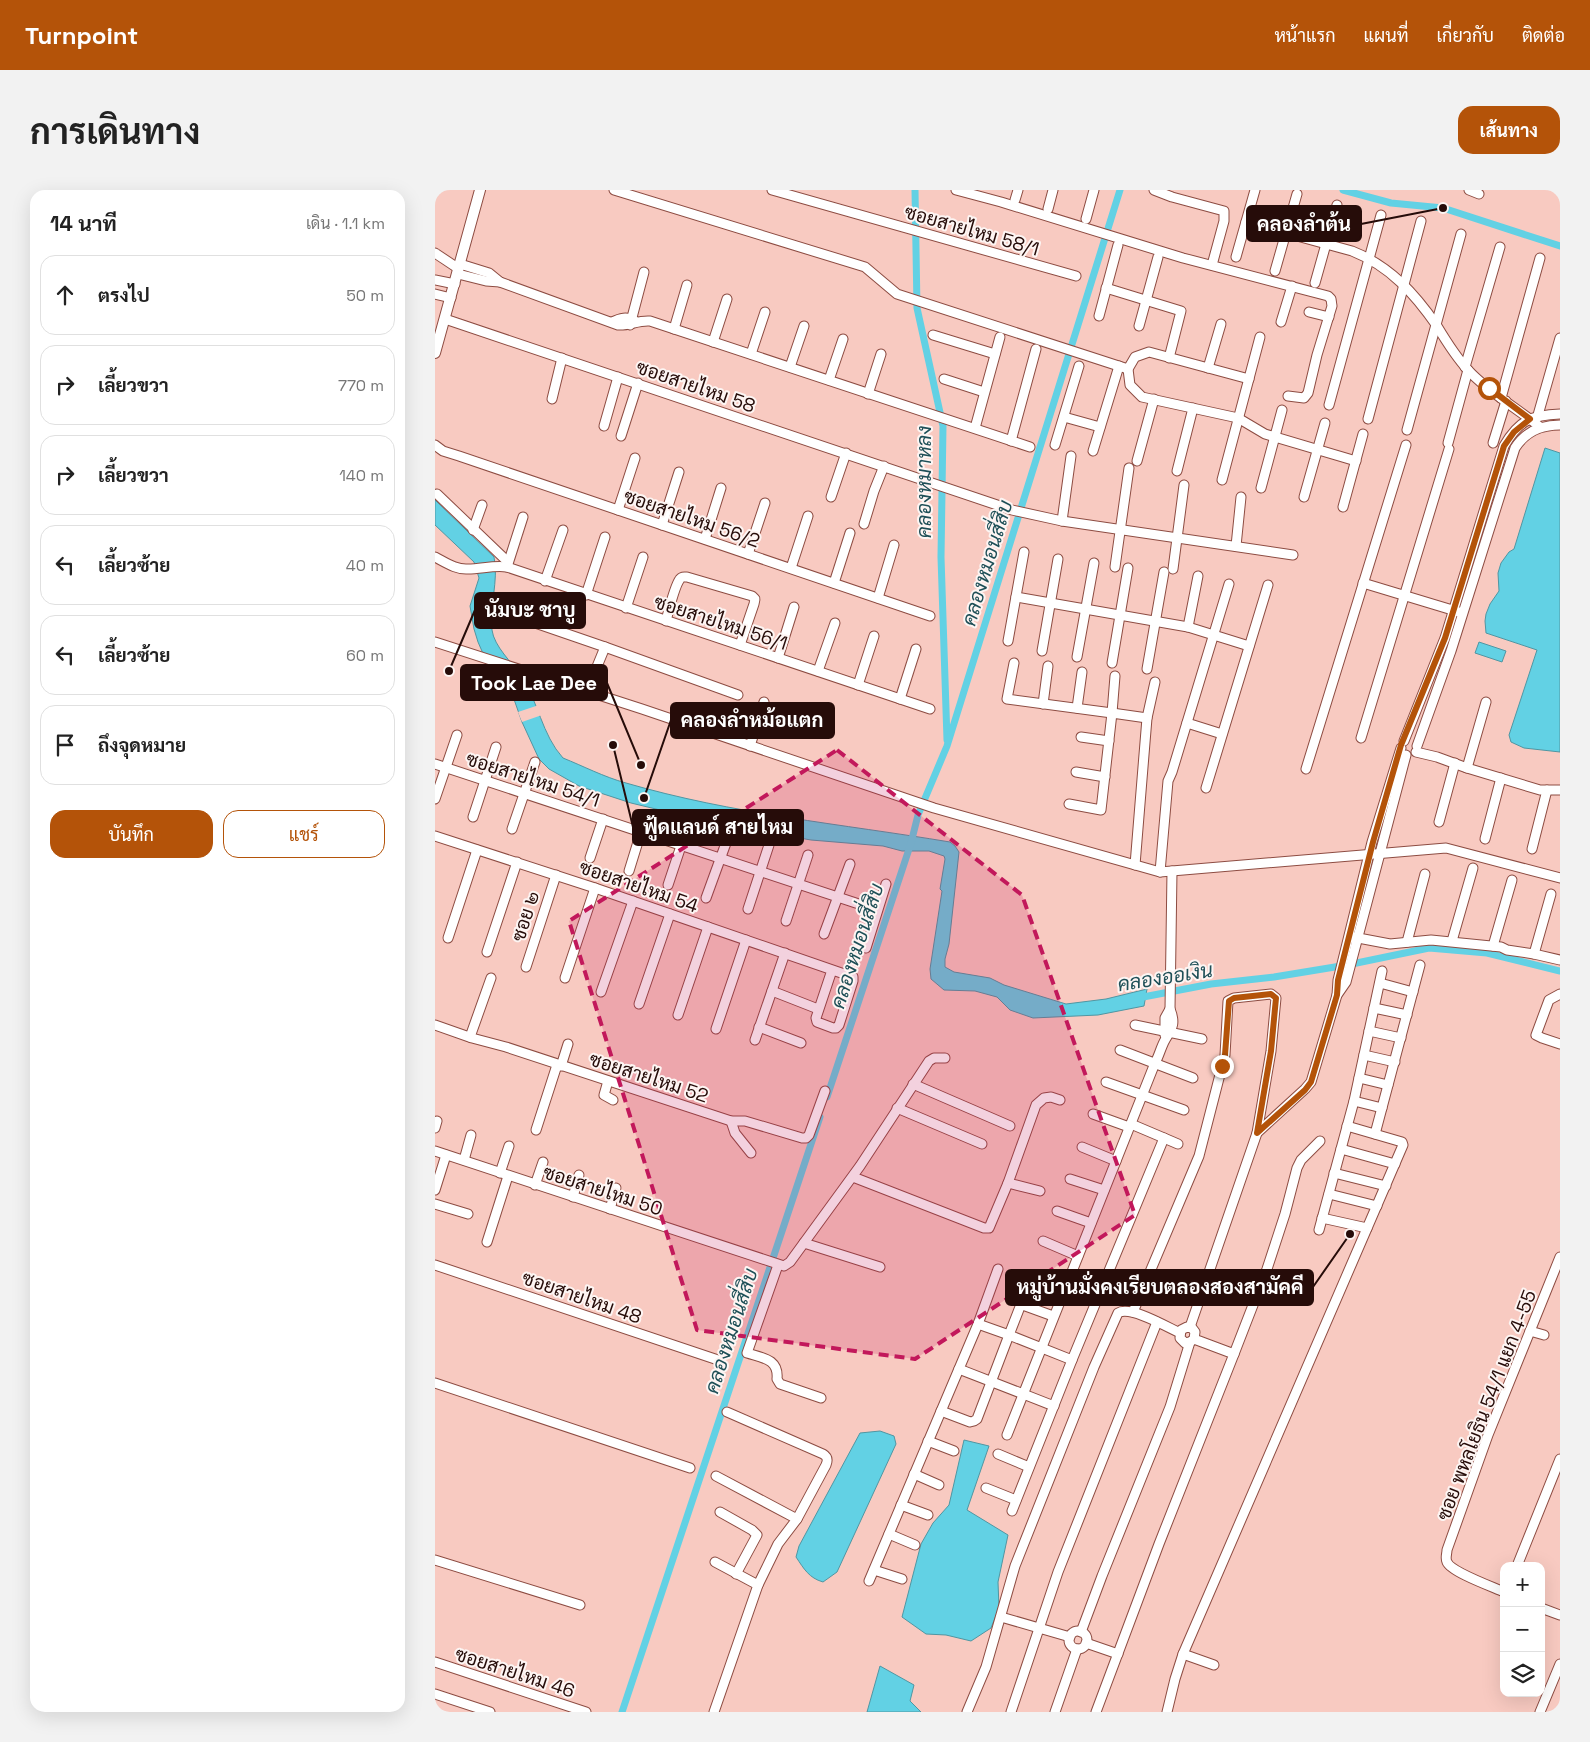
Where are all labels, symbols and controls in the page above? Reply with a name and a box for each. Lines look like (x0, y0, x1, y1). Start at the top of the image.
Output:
text: Turnpoint (25, 20, 138, 51)
text: หน้าแรก (1274, 24, 1336, 47)
text: แผนที่ (1364, 24, 1408, 47)
text: เกี่ยวกับ (1436, 24, 1494, 47)
text: ติดต่อ (1522, 24, 1565, 47)
button: เส้นทาง (1458, 106, 1560, 154)
text: การเดินทาง (30, 110, 200, 154)
street label: ซอยสายไหม 58/1 (902, 199, 1042, 262)
callout: คลองลำต้น (1247, 206, 1361, 241)
text: 14 นาที (50, 210, 117, 237)
text: คลองลำต้น (1257, 211, 1351, 237)
text: เดิน · 1.1 km (306, 213, 385, 234)
icon: ahead (51, 281, 79, 309)
text: ตรงไป (98, 283, 150, 308)
text: 50 m (346, 285, 384, 306)
street label: ซอยสายไหม 58 (633, 354, 759, 418)
icon: right (51, 371, 79, 399)
text: เลี้ยวขวา (98, 373, 169, 398)
text: 770 m (338, 375, 384, 396)
route start (1478, 377, 1501, 400)
water label: คลองหมาหลง (911, 426, 937, 538)
icon: right (51, 461, 79, 489)
text: เลี้ยวขวา (98, 463, 169, 488)
text: 140 m (339, 465, 384, 486)
street label: ซอยสายไหม 56/2 (620, 483, 763, 553)
water label: คลองหมอนสี่สิบ (952, 496, 1018, 629)
icon: left (51, 551, 79, 579)
text: เลี้ยวซ้าย (98, 553, 170, 578)
text: 40 m (346, 555, 384, 576)
street label: ซอยสายไหม 56/1 (651, 589, 791, 656)
callout: นัมบะ ชาบู (475, 593, 585, 628)
text: นัมบะ ชาบู (485, 597, 575, 624)
icon: left (51, 641, 79, 669)
text: เลี้ยวซ้าย (98, 643, 170, 668)
text: 60 m (346, 645, 384, 666)
callout: Took Lae Dee (461, 665, 607, 700)
text: Took Lae Dee (471, 670, 597, 696)
callout: คลองลำหม้อแตก (671, 703, 834, 738)
text: คลองลำหม้อแตก (681, 707, 823, 733)
icon: arrive (51, 731, 79, 759)
text: ถึงจุดหมาย (98, 733, 186, 758)
street label: ซอยสายไหม 54/1 (463, 746, 603, 813)
button: บันทึก (50, 810, 213, 858)
button: แชร์ (223, 810, 385, 858)
callout: ฟู้ดแลนด์ สายไหม (633, 810, 803, 845)
text: ฟู้ดแลนด์ สายไหม (643, 813, 793, 841)
street label: ซอยสายไหม 54 (576, 854, 702, 919)
water label: คลองหมอนสี่สิบ (821, 879, 889, 1012)
street label: ซอย ๒ (506, 888, 545, 945)
water label: คลองออเงิน (1116, 957, 1215, 997)
street label: ซอยสายไหม 52 (586, 1046, 711, 1108)
route end (1211, 1055, 1234, 1078)
street label: ซอยสายไหม 50 (540, 1159, 666, 1222)
water label: คลองหมอนสี่สิบ (695, 1264, 763, 1397)
street label: ซอยสายไหม 48 (519, 1265, 645, 1330)
callout: หมู่บ้านมั่งคงเรียบตลองสองสามัคคี (1006, 1270, 1313, 1305)
text: หมู่บ้านมั่งคงเรียบตลองสองสามัคคี (1017, 1271, 1303, 1301)
street label: ซอย พหลโยธิน 54/1 แยก 4-55 (1431, 1286, 1542, 1524)
map controls (1500, 1562, 1545, 1697)
button: + (1500, 1562, 1545, 1607)
button: − (1500, 1607, 1545, 1652)
street label: ซอยสายไหม 46 (452, 1641, 578, 1704)
button: layers (1500, 1652, 1545, 1697)

